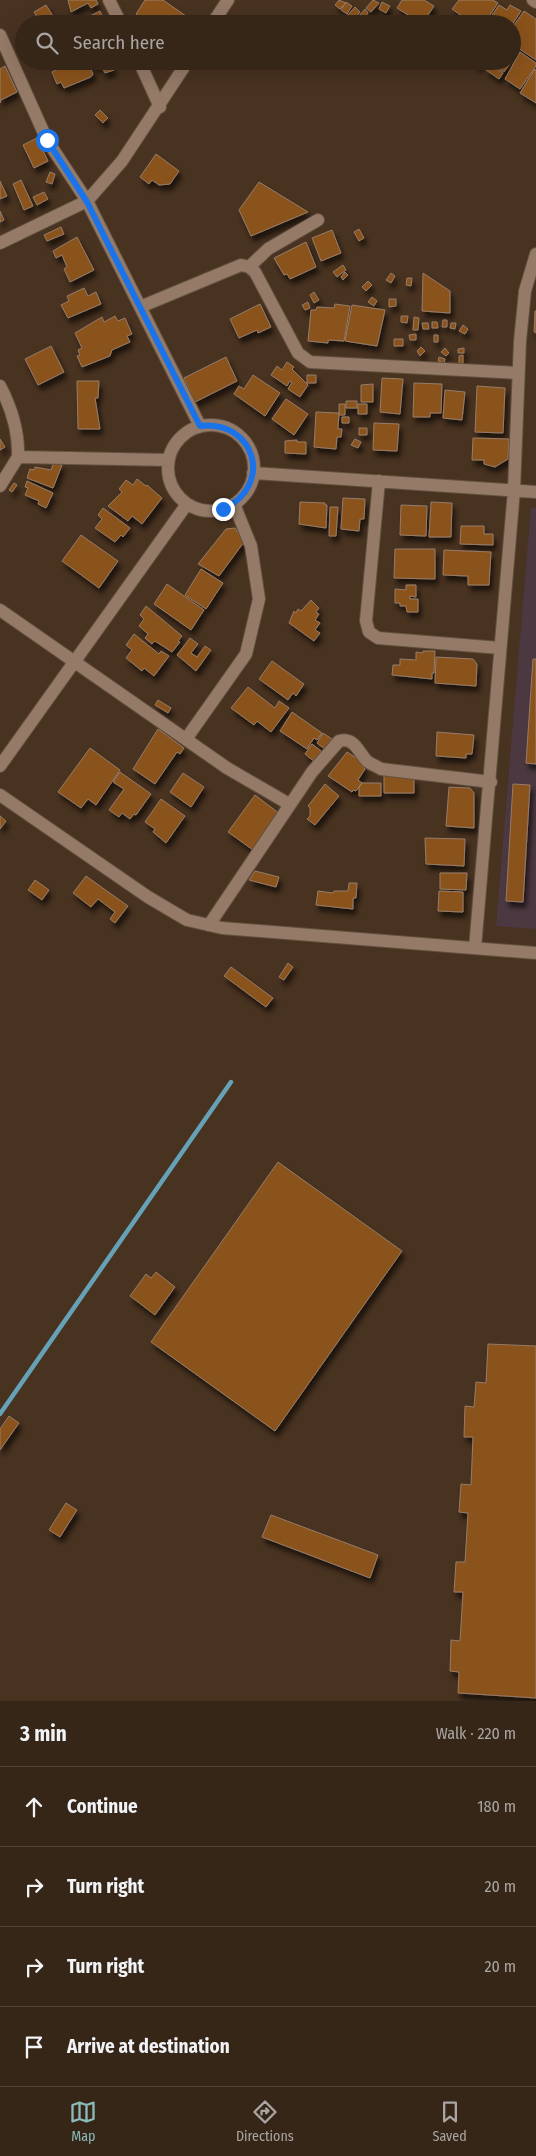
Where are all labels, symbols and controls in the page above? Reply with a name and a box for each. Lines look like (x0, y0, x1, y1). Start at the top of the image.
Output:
search box (15, 15, 521, 70)
icon: search (33, 29, 61, 57)
text: Search here (73, 31, 165, 54)
route start (36, 129, 59, 152)
route end (212, 498, 235, 521)
text: 3 min (20, 1721, 67, 1747)
text: Walk · 220 m (436, 1724, 516, 1743)
icon: ahead (20, 1793, 48, 1821)
text: Continue (67, 1795, 138, 1818)
text: 180 m (477, 1797, 516, 1816)
icon: right (20, 1873, 48, 1901)
text: Turn right (67, 1875, 144, 1898)
text: 20 m (485, 1877, 516, 1896)
icon: right (20, 1953, 48, 1981)
text: Turn right (67, 1955, 144, 1978)
text: 20 m (485, 1957, 516, 1976)
icon: arrive (20, 2033, 48, 2061)
text: Arrive at destination (67, 2035, 230, 2058)
tab: Map (69, 2098, 97, 2145)
tab: Directions (236, 2098, 294, 2145)
tab: Saved (432, 2098, 467, 2145)

